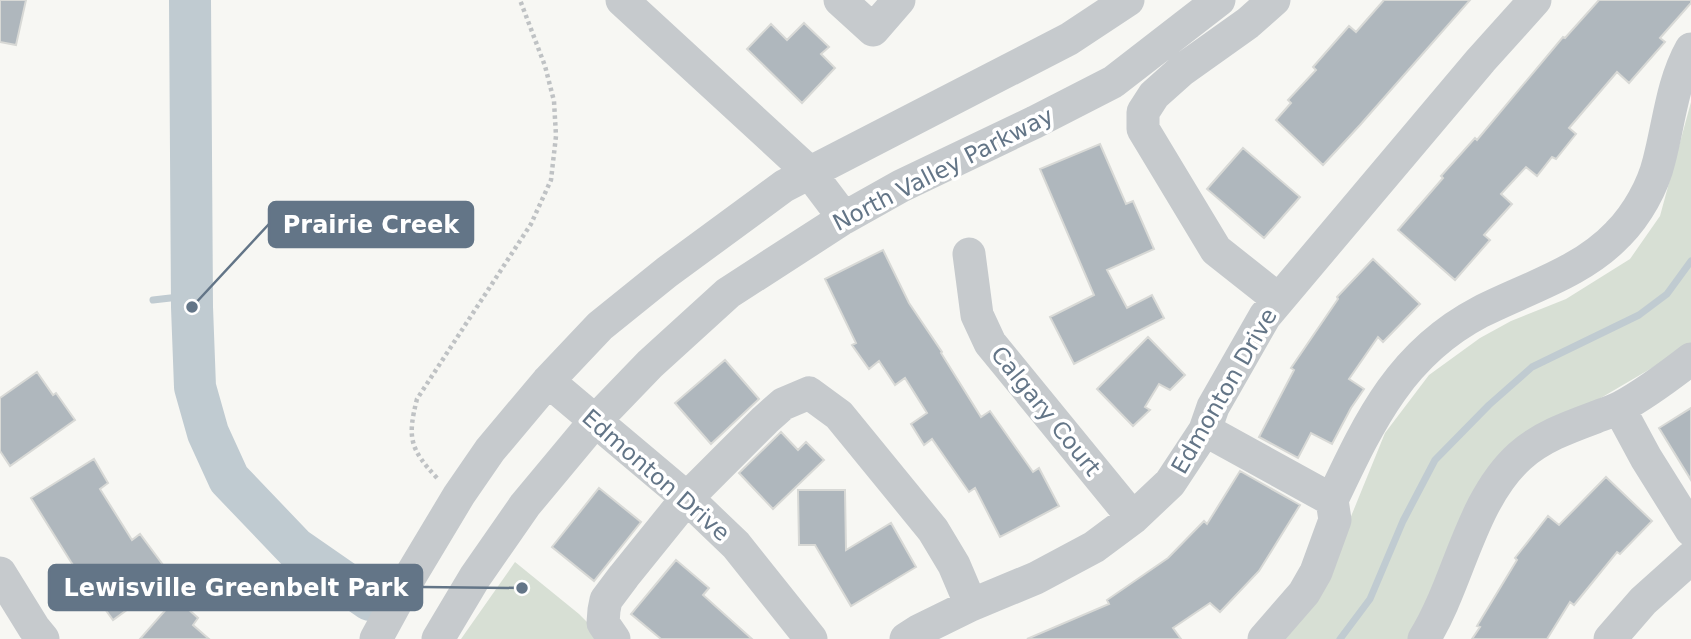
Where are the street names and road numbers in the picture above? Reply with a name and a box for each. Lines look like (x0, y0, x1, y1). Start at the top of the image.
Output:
street label: North Valley Parkway (828, 102, 1058, 236)
street label: Edmonton Drive (1166, 304, 1282, 478)
street label: Calgary Court (986, 341, 1106, 481)
street label: Edmonton Drive (577, 404, 735, 546)

